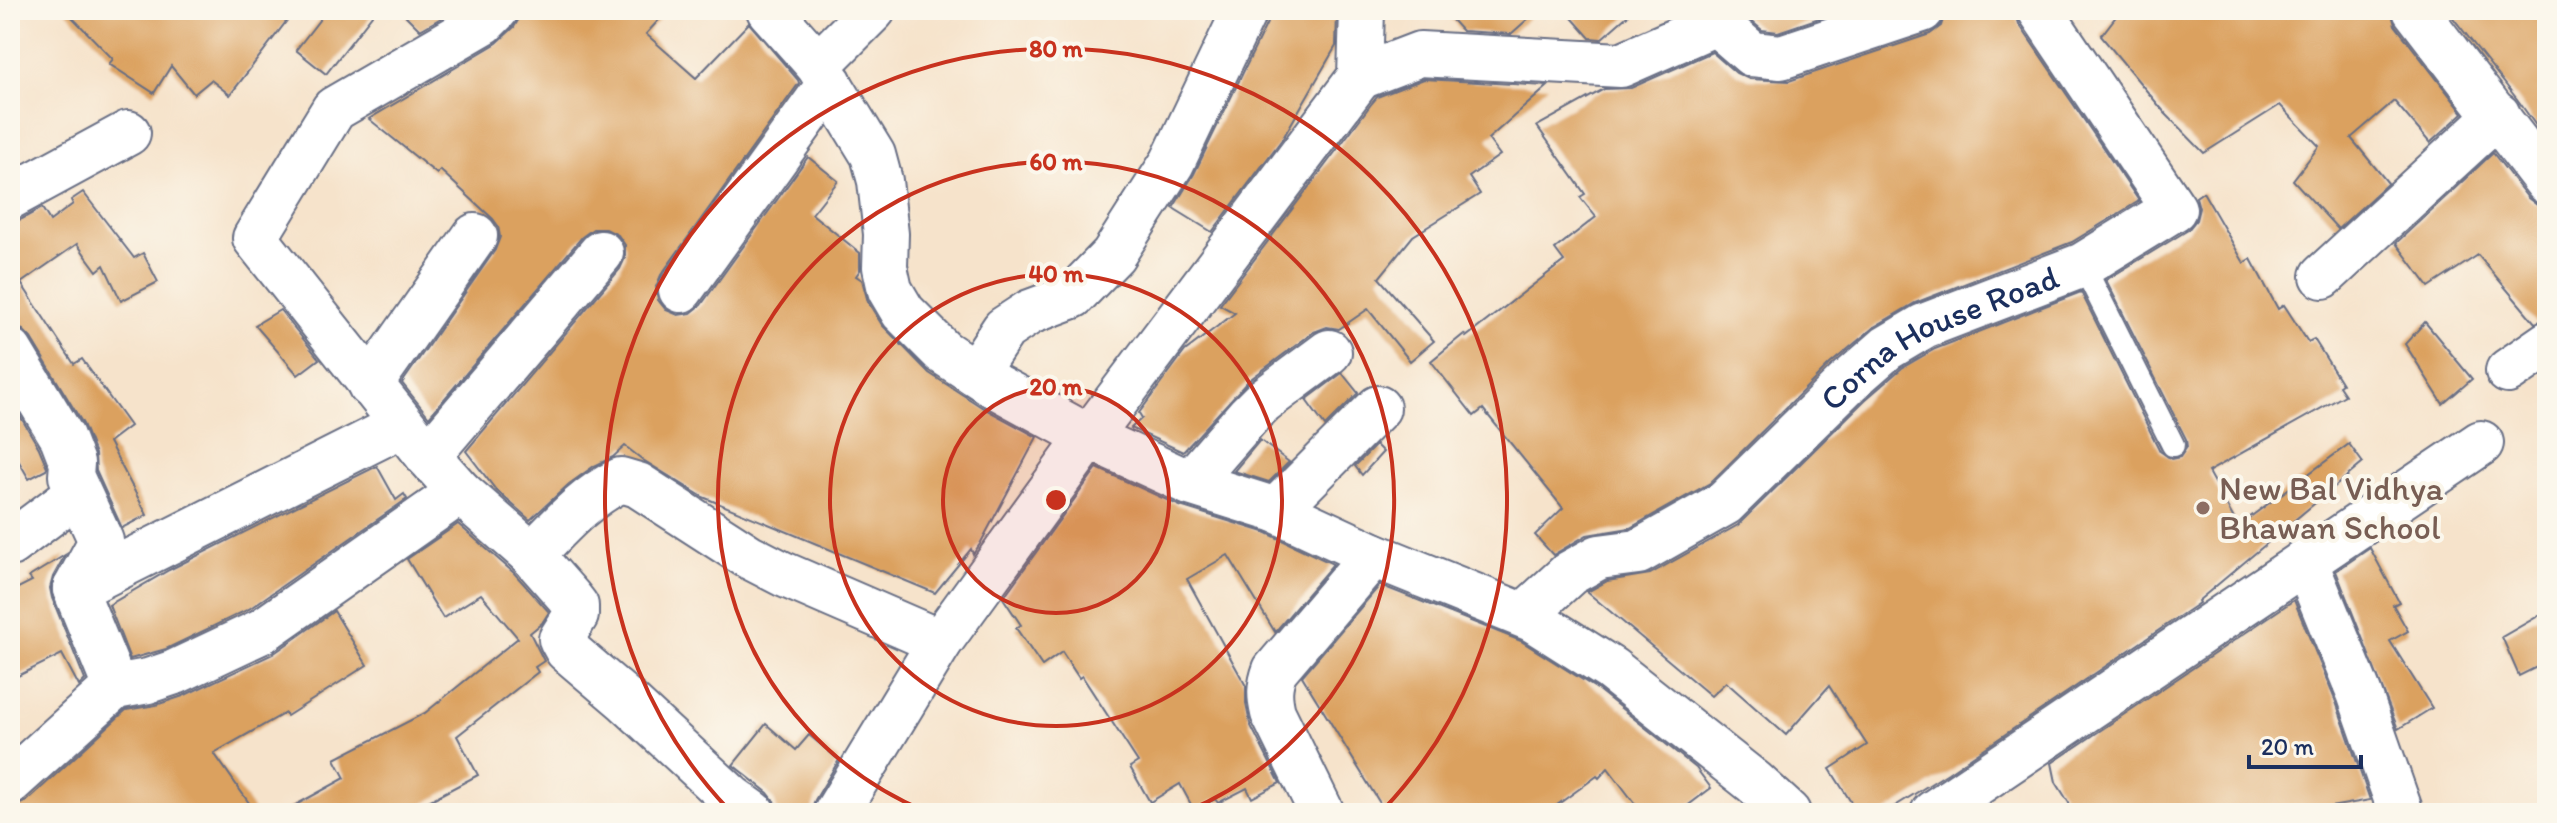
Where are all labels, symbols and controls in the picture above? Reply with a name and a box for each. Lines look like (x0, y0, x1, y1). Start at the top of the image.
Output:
text: 80 m (1029, 34, 1084, 63)
text: 60 m (1029, 147, 1083, 176)
street label: Corna House Road (1812, 256, 2065, 419)
text: 40 m (1029, 259, 1084, 288)
text: 20 m (1030, 372, 1083, 401)
place label: New Bal Vidhya Bhawan School (2219, 468, 2444, 548)
centre of rings (1042, 486, 1070, 514)
marker: New Bal Vidhya Bhawan School (2194, 499, 2212, 517)
scale bar (2249, 719, 2361, 769)
text: 20 m (2261, 732, 2314, 761)

